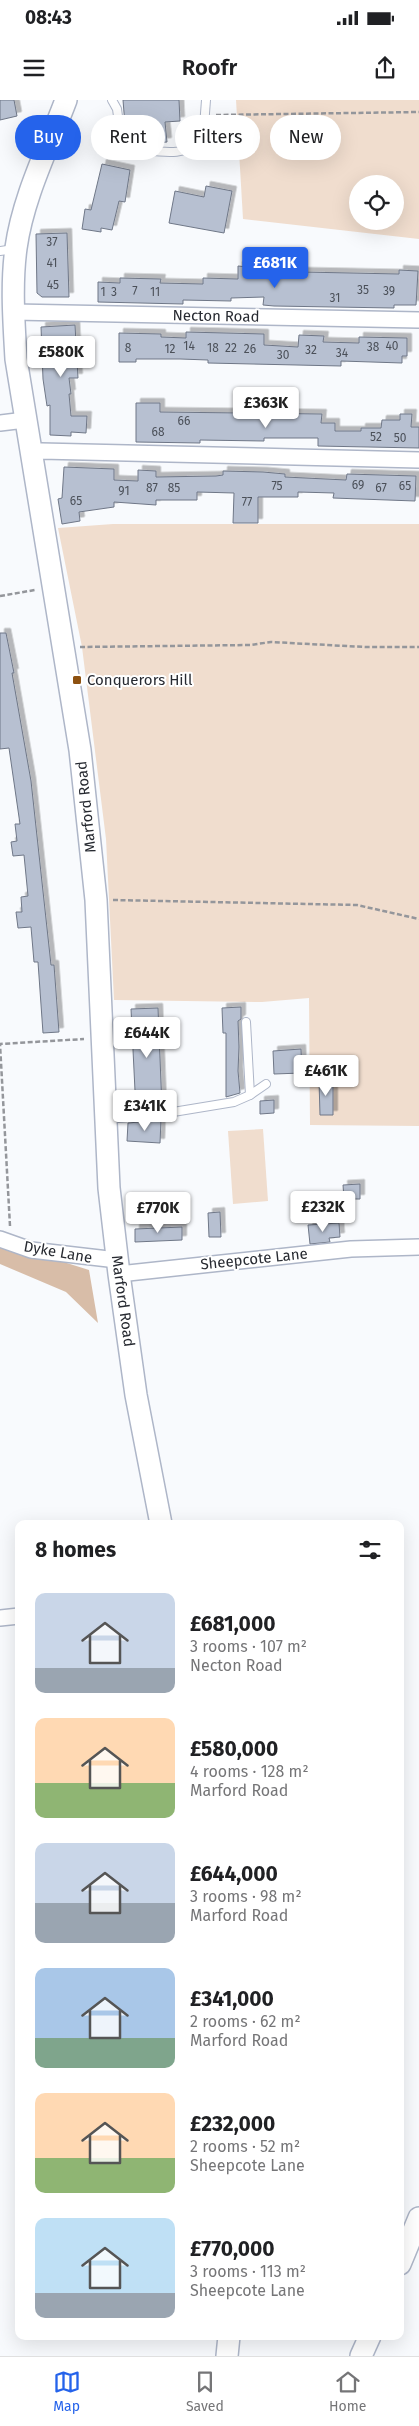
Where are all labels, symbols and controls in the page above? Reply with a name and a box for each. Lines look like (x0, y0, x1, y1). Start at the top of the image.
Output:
text: 08:43 (25, 6, 72, 29)
icon: menu (20, 54, 48, 82)
text: Roofr (182, 54, 237, 81)
icon: share (371, 54, 399, 82)
chip: Buy (15, 115, 81, 160)
chip: Rent (91, 115, 165, 160)
chip: Filters (175, 115, 260, 160)
chip: New (270, 115, 341, 160)
map controls (349, 175, 404, 230)
button: locate (349, 175, 404, 230)
house number: 37 (46, 235, 58, 249)
pin: £681K (240, 246, 310, 289)
text: £681K (253, 253, 297, 272)
house number: 41 (47, 256, 57, 270)
house number: 45 (47, 278, 59, 292)
house number: 35 (357, 283, 369, 297)
house number: 7 (132, 284, 138, 298)
house number: 39 (383, 284, 395, 298)
house number: 1 (100, 285, 106, 299)
house number: 3 (111, 285, 117, 299)
house number: 11 (150, 285, 160, 299)
house number: 31 (330, 291, 340, 305)
street label: Necton Road (172, 306, 260, 326)
pin: £580K (26, 336, 96, 378)
house number: 14 (183, 339, 195, 353)
house number: 40 (385, 339, 399, 353)
house number: 38 (367, 340, 380, 354)
house number: 8 (125, 341, 132, 355)
house number: 18 (207, 341, 219, 355)
house number: 22 (225, 341, 237, 355)
text: £580K (38, 342, 84, 361)
house number: 12 (164, 342, 176, 356)
house number: 26 (244, 342, 256, 356)
house number: 32 (305, 343, 317, 357)
house number: 34 (336, 346, 349, 360)
house number: 30 (277, 348, 290, 362)
pin: £363K (231, 386, 301, 429)
text: £363K (244, 393, 288, 412)
house number: 66 (178, 414, 190, 428)
house number: 68 (151, 425, 165, 439)
house number: 52 (370, 430, 382, 444)
house number: 50 (394, 431, 407, 445)
house number: 69 (352, 478, 364, 492)
house number: 75 (271, 479, 283, 493)
house number: 65 (399, 479, 411, 493)
house number: 87 (146, 481, 158, 495)
house number: 85 (168, 481, 180, 495)
house number: 67 (375, 481, 387, 495)
house number: 91 (118, 484, 130, 498)
house number: 65 (70, 494, 82, 508)
house number: 77 (242, 495, 252, 509)
place label: Conquerors Hill (87, 671, 193, 689)
marker: Conquerors Hill (71, 674, 83, 686)
street label: Marford Road (72, 760, 100, 854)
pin: £644K (112, 1016, 182, 1059)
text: £644K (124, 1023, 170, 1042)
pin: £461K (291, 1054, 361, 1097)
text: £461K (305, 1061, 347, 1080)
pin: £341K (110, 1090, 180, 1132)
text: £341K (124, 1096, 166, 1115)
pin: £232K (288, 1190, 358, 1233)
pin: £770K (123, 1192, 193, 1234)
text: £232K (301, 1197, 345, 1216)
text: £770K (137, 1198, 179, 1217)
street label: Dyke Lane (22, 1237, 94, 1267)
street label: Sheepcote Lane (200, 1244, 308, 1274)
street label: Marford Road (108, 1254, 138, 1348)
icon: filters (356, 1536, 384, 1564)
text: 8 homes (35, 1537, 116, 1563)
text: £681,000 (190, 1611, 275, 1637)
icon: home (75, 1613, 135, 1673)
text: 3 rooms · 107 m² (190, 1637, 307, 1656)
text: Necton Road (190, 1656, 283, 1675)
text: £580,000 (190, 1736, 278, 1762)
icon: home (75, 1738, 135, 1798)
text: 4 rooms · 128 m² (190, 1762, 309, 1781)
text: Marford Road (190, 1781, 288, 1800)
text: £644,000 (190, 1861, 278, 1887)
icon: home (75, 1863, 135, 1923)
text: 3 rooms · 98 m² (190, 1887, 302, 1906)
text: Marford Road (190, 1906, 288, 1925)
text: £341,000 (190, 1986, 274, 2012)
icon: home (75, 1988, 135, 2048)
text: 2 rooms · 62 m² (190, 2012, 301, 2031)
text: Marford Road (190, 2031, 288, 2050)
text: £232,000 (190, 2111, 275, 2137)
icon: home (75, 2113, 135, 2173)
text: 2 rooms · 52 m² (190, 2137, 300, 2156)
text: Sheepcote Lane (190, 2156, 305, 2175)
text: £770,000 (190, 2236, 275, 2262)
icon: home (75, 2238, 135, 2298)
text: 3 rooms · 113 m² (190, 2262, 306, 2281)
text: Sheepcote Lane (190, 2281, 305, 2300)
tab: Map (53, 2368, 81, 2415)
tab: Saved (186, 2368, 224, 2415)
tab: Home (329, 2368, 366, 2415)

